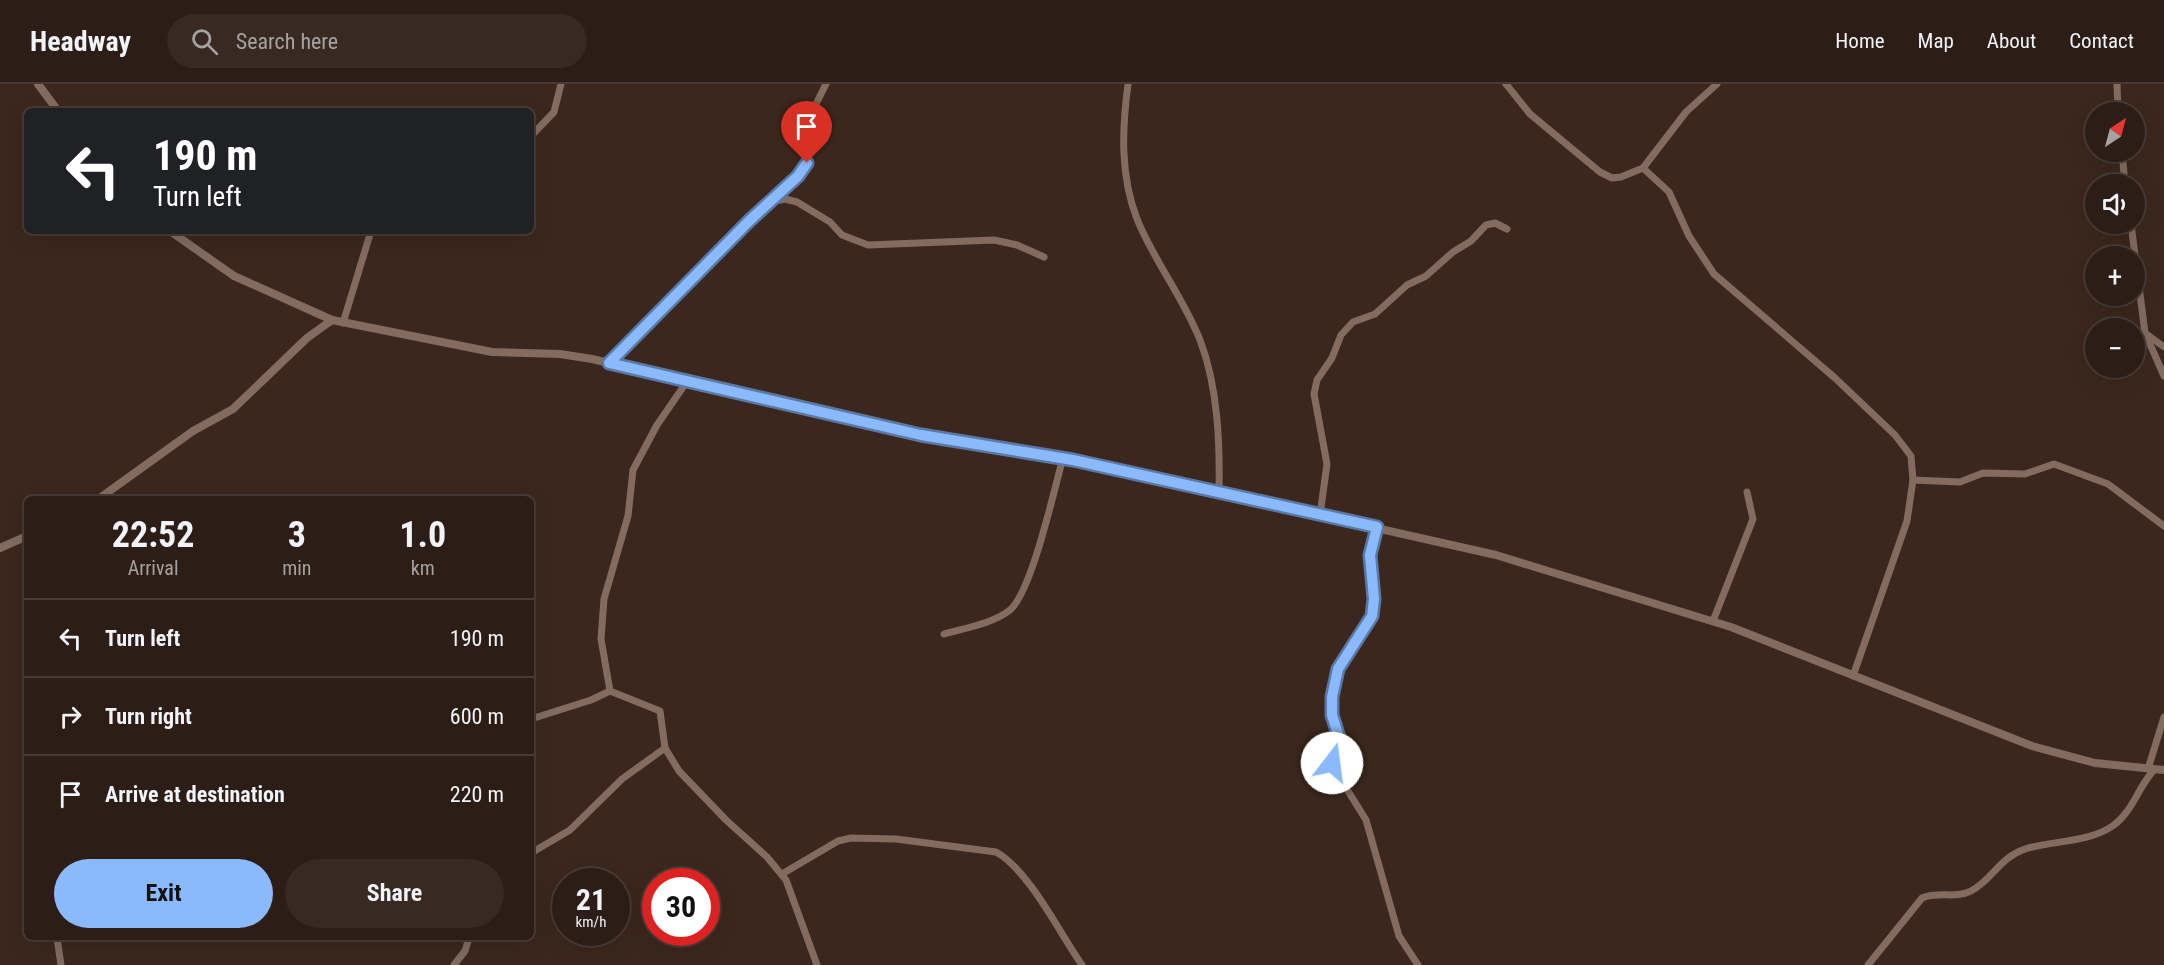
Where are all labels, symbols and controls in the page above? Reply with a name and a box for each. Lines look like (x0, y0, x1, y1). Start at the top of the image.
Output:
search box (167, 14, 587, 68)
text: Headway (30, 25, 131, 58)
icon: search (188, 25, 221, 58)
text: Search here (236, 29, 338, 54)
text: Home (1835, 29, 1885, 53)
text: Map (1918, 29, 1954, 53)
text: About (1987, 29, 2036, 53)
text: Contact (2069, 29, 2134, 53)
pin (781, 101, 832, 163)
north arrow (2085, 102, 2145, 162)
map controls (2085, 102, 2145, 378)
icon: arrive (790, 110, 823, 143)
text: 190 m (153, 131, 258, 180)
icon: left (54, 132, 132, 210)
button: sound (2085, 174, 2145, 234)
text: Turn left (153, 181, 242, 213)
button: + (2085, 246, 2145, 306)
button: − (2085, 318, 2145, 378)
text: 22:52 (112, 514, 194, 556)
text: 3 (288, 514, 306, 556)
text: 1.0 (399, 514, 446, 556)
text: Arrival (128, 556, 179, 580)
text: min (282, 556, 312, 580)
text: km (411, 556, 435, 580)
icon: left (54, 622, 87, 655)
text: Turn left (105, 626, 180, 651)
text: 190 m (450, 626, 504, 651)
icon: right (54, 700, 87, 733)
text: Turn right (105, 704, 192, 729)
text: 600 m (450, 704, 504, 729)
position arrow (1300, 731, 1364, 795)
icon: arrive (54, 778, 87, 811)
text: Arrive at destination (105, 782, 285, 807)
text: 220 m (450, 782, 504, 807)
button: Exit (54, 859, 273, 928)
button: Share (285, 859, 504, 928)
speed limit sign: 30 (642, 868, 720, 946)
text: 21 (576, 882, 606, 917)
text: km/h (576, 913, 606, 931)

